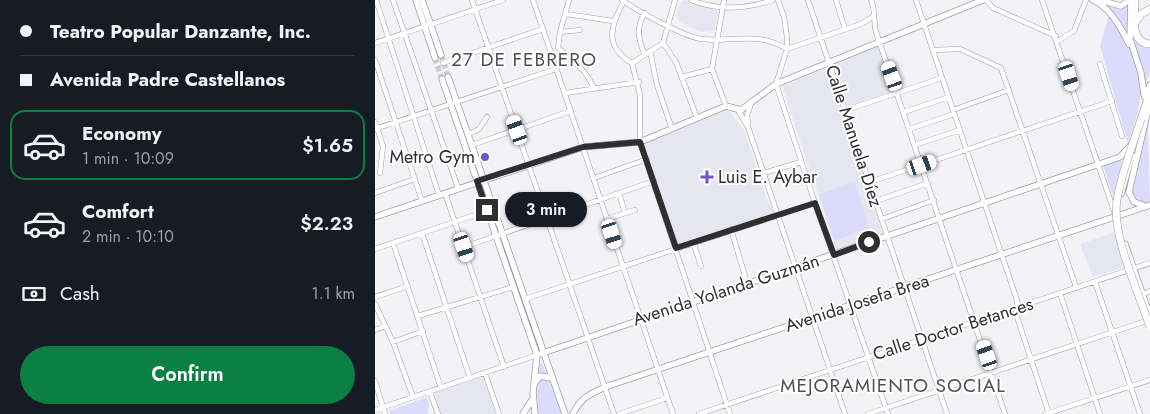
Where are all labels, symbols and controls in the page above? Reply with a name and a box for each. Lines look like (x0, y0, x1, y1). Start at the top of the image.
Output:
text: Teatro Popular Danzante, Inc. (50, 18, 311, 45)
district label: 27 DE FEBRERO (451, 46, 597, 73)
car (879, 59, 904, 93)
car (1057, 59, 1080, 93)
street label: Calle Manuela Díez (819, 62, 889, 211)
text: Avenida Padre Castellanos (50, 66, 285, 93)
car (504, 113, 529, 147)
text: Economy (82, 120, 162, 147)
icon: car (22, 123, 67, 168)
text: $1.65 (302, 132, 353, 159)
place label: Metro Gym (390, 144, 475, 170)
text: 1 min · 10:09 (82, 147, 174, 170)
marker: Metro Gym (479, 151, 491, 163)
car (905, 153, 938, 177)
place label: Luis E. Aybar (718, 164, 818, 190)
marker: Luis E. Aybar (700, 170, 714, 184)
callout: 3 min (505, 192, 587, 228)
text: Comfort (82, 198, 154, 225)
text: 3 min (526, 198, 566, 221)
route end (476, 199, 498, 221)
icon: car (22, 201, 67, 246)
text: $2.23 (300, 210, 353, 237)
car (600, 217, 623, 251)
text: 2 min · 10:10 (82, 225, 174, 248)
car (452, 230, 475, 264)
route start (858, 231, 880, 253)
street label: Avenida Yolanda Guzmán (629, 248, 823, 332)
street label: Avenida Josefa Brea (782, 267, 932, 339)
icon: cash (20, 280, 48, 308)
text: Cash (60, 280, 100, 307)
text: 1.1 km (311, 282, 355, 305)
street label: Calle Doctor Betances (869, 291, 1037, 367)
car (975, 338, 998, 372)
button: Confirm (20, 346, 355, 404)
district label: MEJORAMIENTO SOCIAL (780, 372, 1006, 399)

